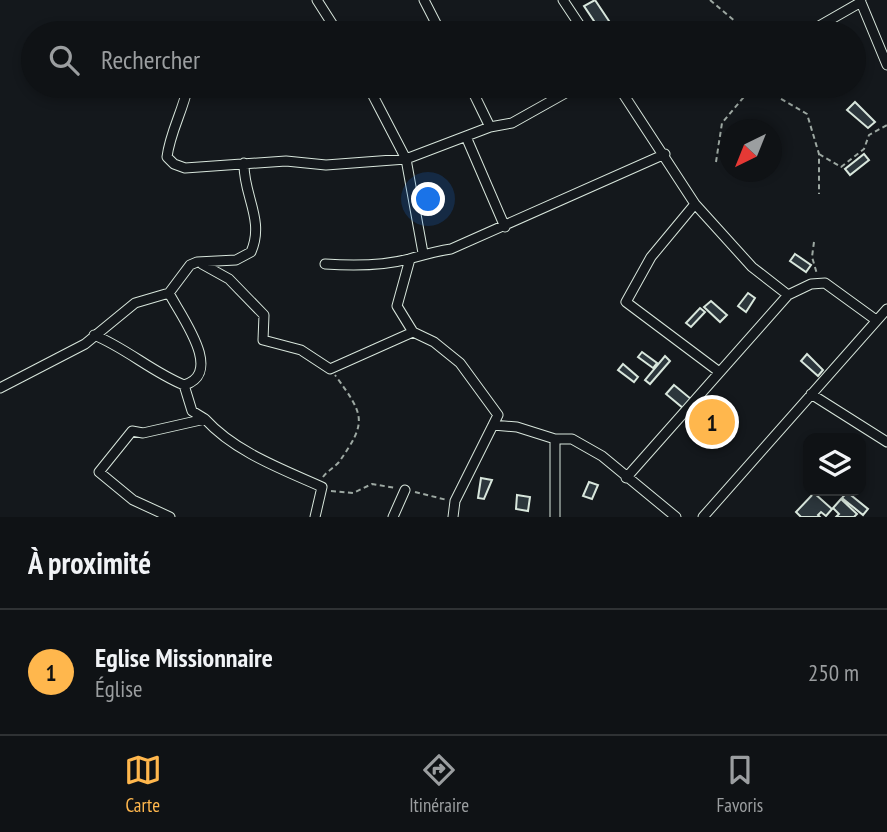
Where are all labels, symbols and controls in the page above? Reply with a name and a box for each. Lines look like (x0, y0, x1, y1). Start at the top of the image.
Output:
search box (21, 21, 866, 98)
icon: search (45, 41, 83, 79)
text: Rechercher (101, 43, 200, 76)
north arrow (719, 119, 782, 182)
your location (411, 182, 445, 216)
pin: 1 (689, 396, 735, 448)
map controls (803, 433, 866, 496)
button: layers (803, 433, 866, 496)
text: À proximité (28, 543, 151, 582)
text: Eglise Missionnaire (95, 641, 273, 674)
text: 1 (46, 658, 57, 687)
text: 250 m (808, 658, 859, 687)
text: Église (95, 674, 142, 703)
tab: Carte (124, 751, 162, 817)
tab: Itinéraire (409, 751, 469, 817)
tab: Favoris (717, 751, 763, 817)

